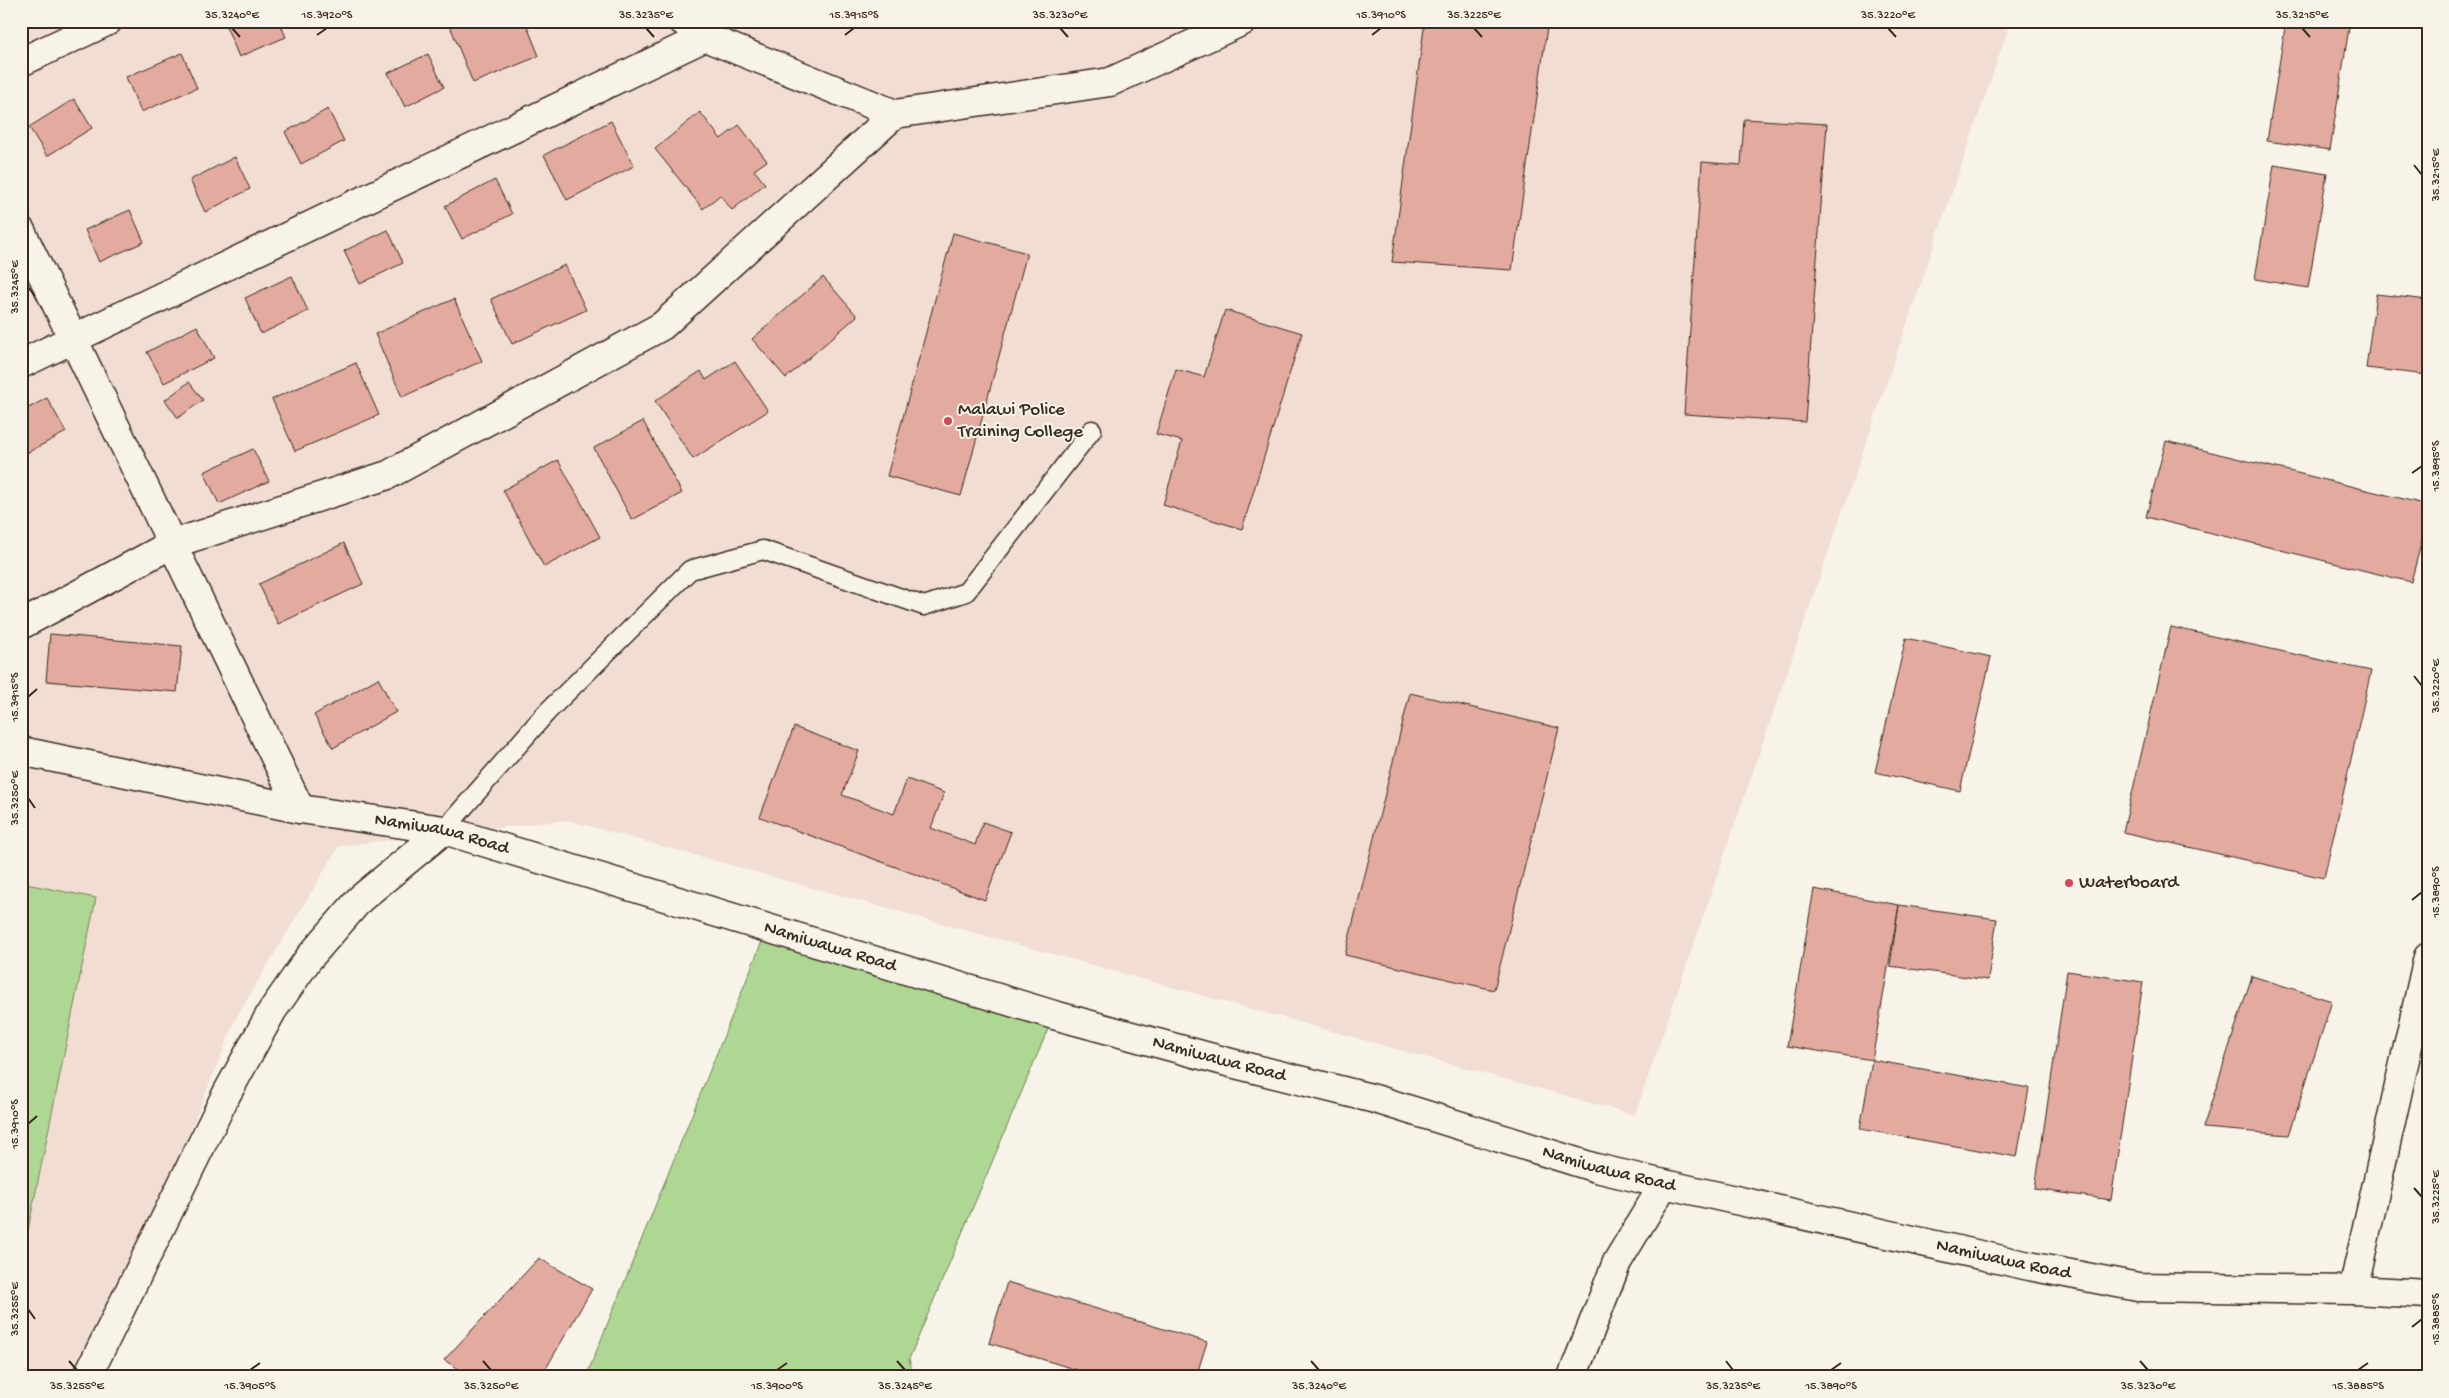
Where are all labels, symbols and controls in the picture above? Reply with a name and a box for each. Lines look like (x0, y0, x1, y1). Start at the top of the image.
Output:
text: 35.3240°E (204, 9, 259, 23)
text: 15.3920°S (301, 9, 353, 23)
text: 35.3235°E (618, 9, 673, 23)
text: 15.3915°S (828, 9, 879, 23)
text: 35.3230°E (1032, 9, 1088, 23)
text: 15.3910°S (1355, 9, 1406, 23)
text: 35.3225°E (1446, 9, 1501, 23)
text: 35.3220°E (1860, 9, 1916, 23)
text: 35.3215°E (2275, 9, 2329, 23)
text: 35.3215°E (2430, 148, 2444, 202)
text: 35.3245°E (9, 260, 23, 315)
place label: Malawi Police Training College (957, 399, 1083, 444)
marker: Malawi Police Training College (942, 415, 954, 427)
text: 15.3895°S (2430, 440, 2444, 493)
text: 35.3220°E (2430, 658, 2444, 714)
text: 15.3915°S (9, 672, 23, 723)
text: 35.3250°E (9, 770, 23, 826)
street label: Namiwawa Road (373, 809, 513, 861)
text: 15.3890°S (2430, 866, 2444, 919)
place label: Waterboard (2079, 872, 2180, 895)
marker: Waterboard (2063, 877, 2075, 889)
street label: Namiwawa Road (761, 916, 901, 979)
street label: Namiwawa Road (1150, 1031, 1290, 1088)
text: 15.3910°S (9, 1099, 23, 1150)
street label: Namiwawa Road (1539, 1140, 1680, 1198)
text: 35.3225°E (2430, 1170, 2444, 1225)
street label: Namiwawa Road (1934, 1234, 2075, 1286)
text: 35.3255°E (9, 1282, 23, 1337)
text: 15.3885°S (2430, 1293, 2444, 1346)
text: 35.3255°E (49, 1380, 104, 1394)
text: 15.3905°S (223, 1380, 276, 1394)
text: 35.3250°E (463, 1380, 519, 1394)
text: 15.3900°S (750, 1380, 803, 1394)
text: 35.3245°E (877, 1380, 932, 1394)
text: 35.3240°E (1291, 1380, 1346, 1394)
text: 35.3235°E (1705, 1380, 1760, 1394)
text: 15.3890°S (1804, 1380, 1857, 1394)
text: 35.3230°E (2120, 1380, 2176, 1394)
text: 15.3885°S (2331, 1380, 2384, 1394)

